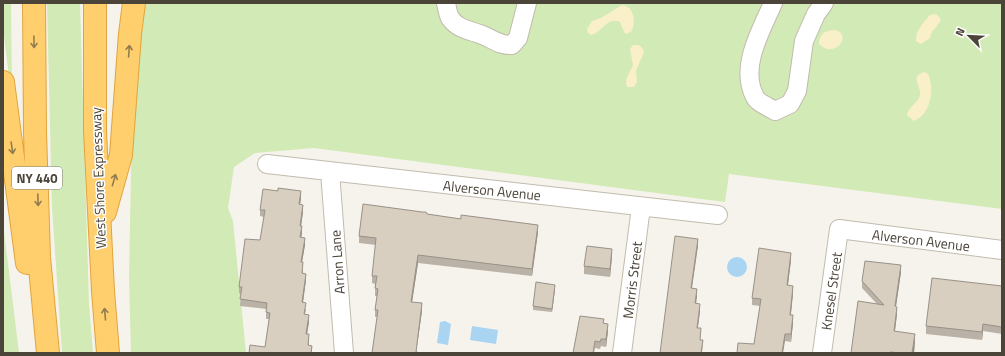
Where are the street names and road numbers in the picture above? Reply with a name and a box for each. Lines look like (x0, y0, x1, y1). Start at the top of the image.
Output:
street label: West Shore Expressway (85, 107, 111, 249)
road number: NY 440 (12, 167, 62, 189)
street label: Alverson Avenue (442, 174, 542, 206)
street label: Alverson Avenue (871, 224, 971, 256)
street label: Arron Lane (324, 229, 350, 295)
street label: Morris Street (617, 240, 647, 320)
street label: Knesel Street (815, 251, 847, 331)

